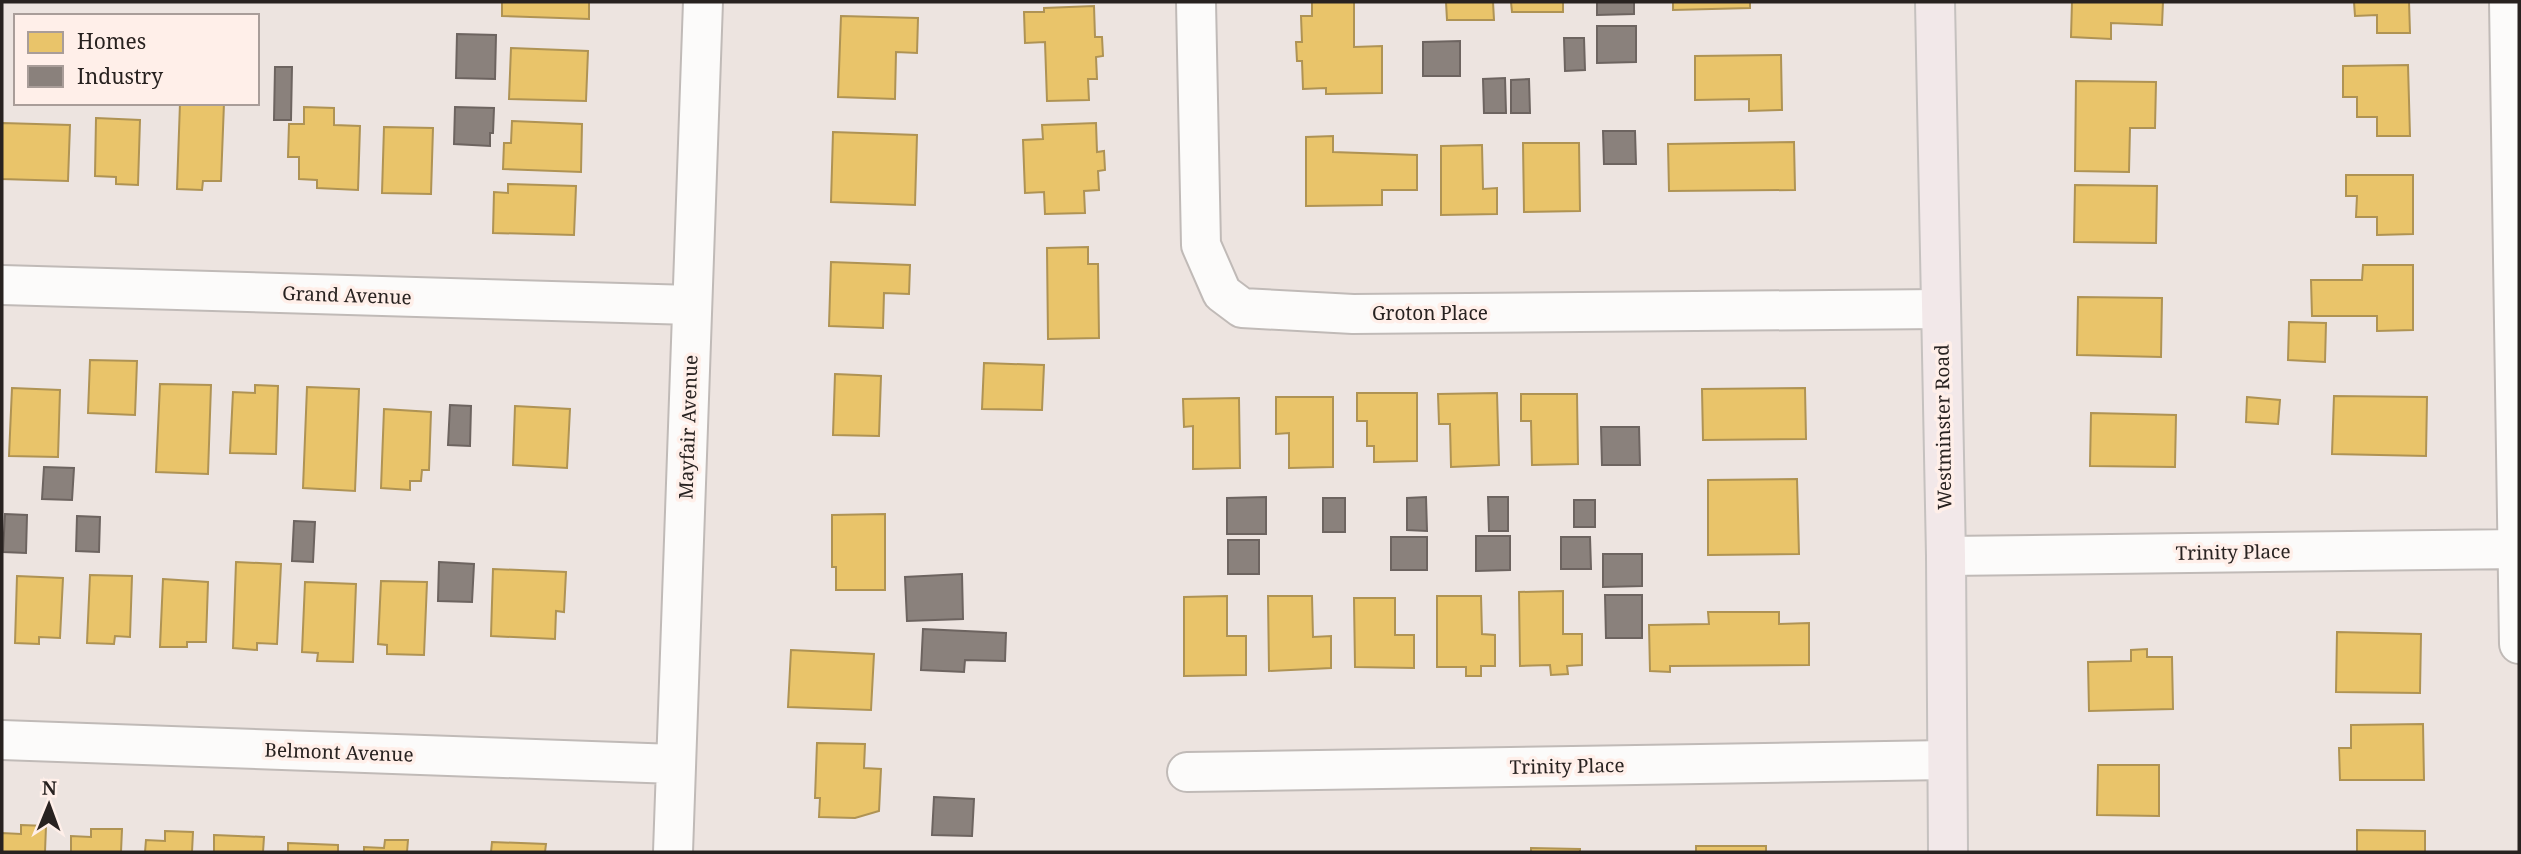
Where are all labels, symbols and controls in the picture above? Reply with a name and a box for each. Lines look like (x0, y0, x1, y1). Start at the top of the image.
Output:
legend (14, 14, 259, 105)
text: Homes (77, 27, 146, 55)
text: Industry (77, 62, 163, 90)
street label: Grand Avenue (282, 280, 412, 310)
street label: Groton Place (1372, 300, 1488, 326)
street label: Westminster Road (1929, 344, 1957, 510)
street label: Mayfair Avenue (672, 354, 704, 500)
street label: Trinity Place (2175, 538, 2291, 566)
street label: Belmont Avenue (264, 736, 414, 768)
street label: Trinity Place (1509, 752, 1625, 780)
north arrow (14, 770, 84, 840)
text: N (42, 775, 57, 801)

